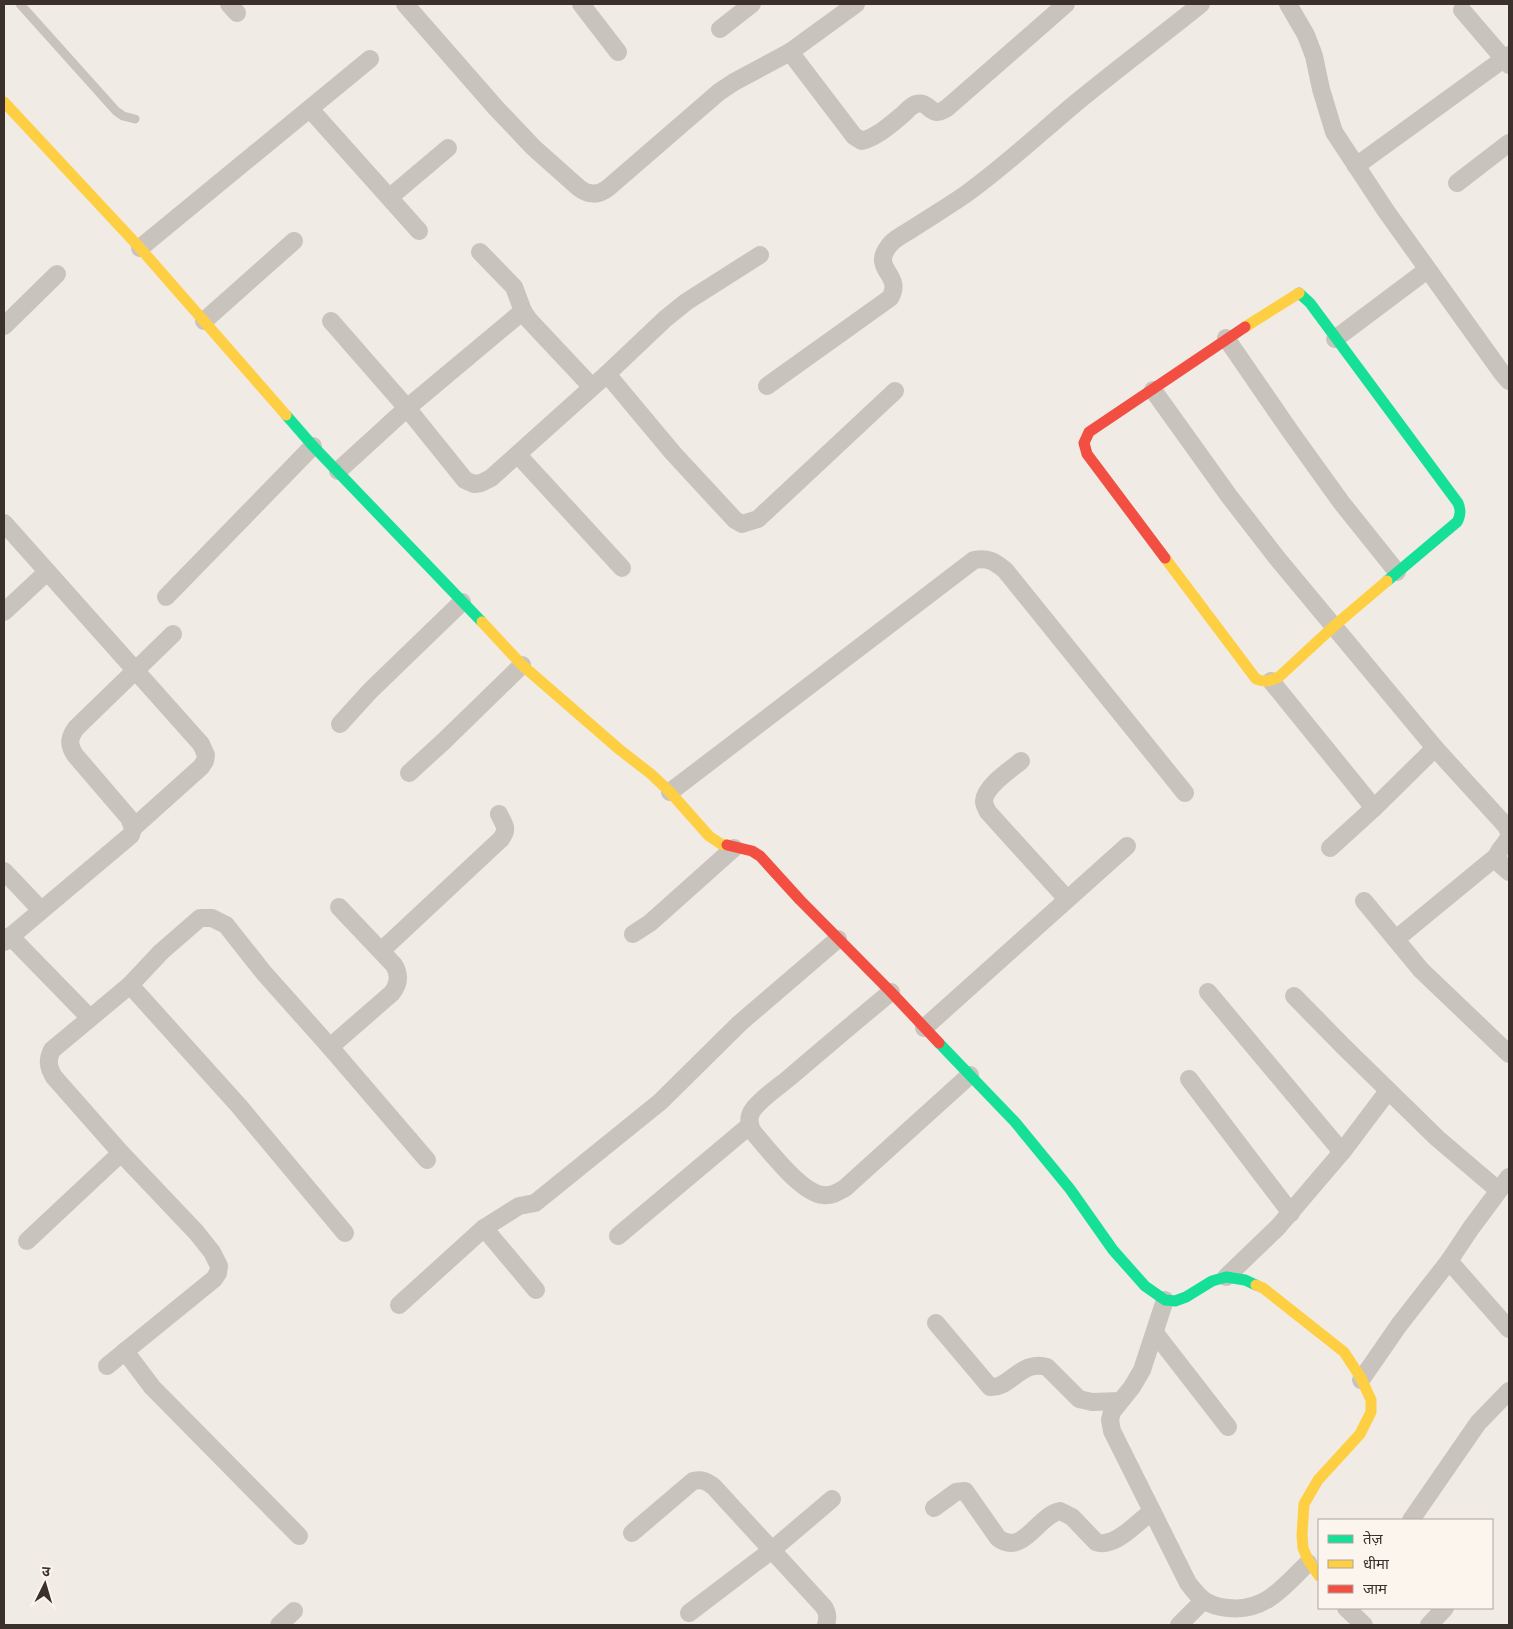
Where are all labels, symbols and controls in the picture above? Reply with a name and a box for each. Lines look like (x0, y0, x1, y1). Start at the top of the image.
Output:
legend (1318, 1519, 1493, 1609)
text: तेज़ (1363, 1527, 1384, 1550)
text: धीमा (1363, 1552, 1390, 1575)
north arrow (20, 1559, 70, 1609)
text: उ (41, 1560, 52, 1581)
text: जाम (1363, 1577, 1388, 1600)

